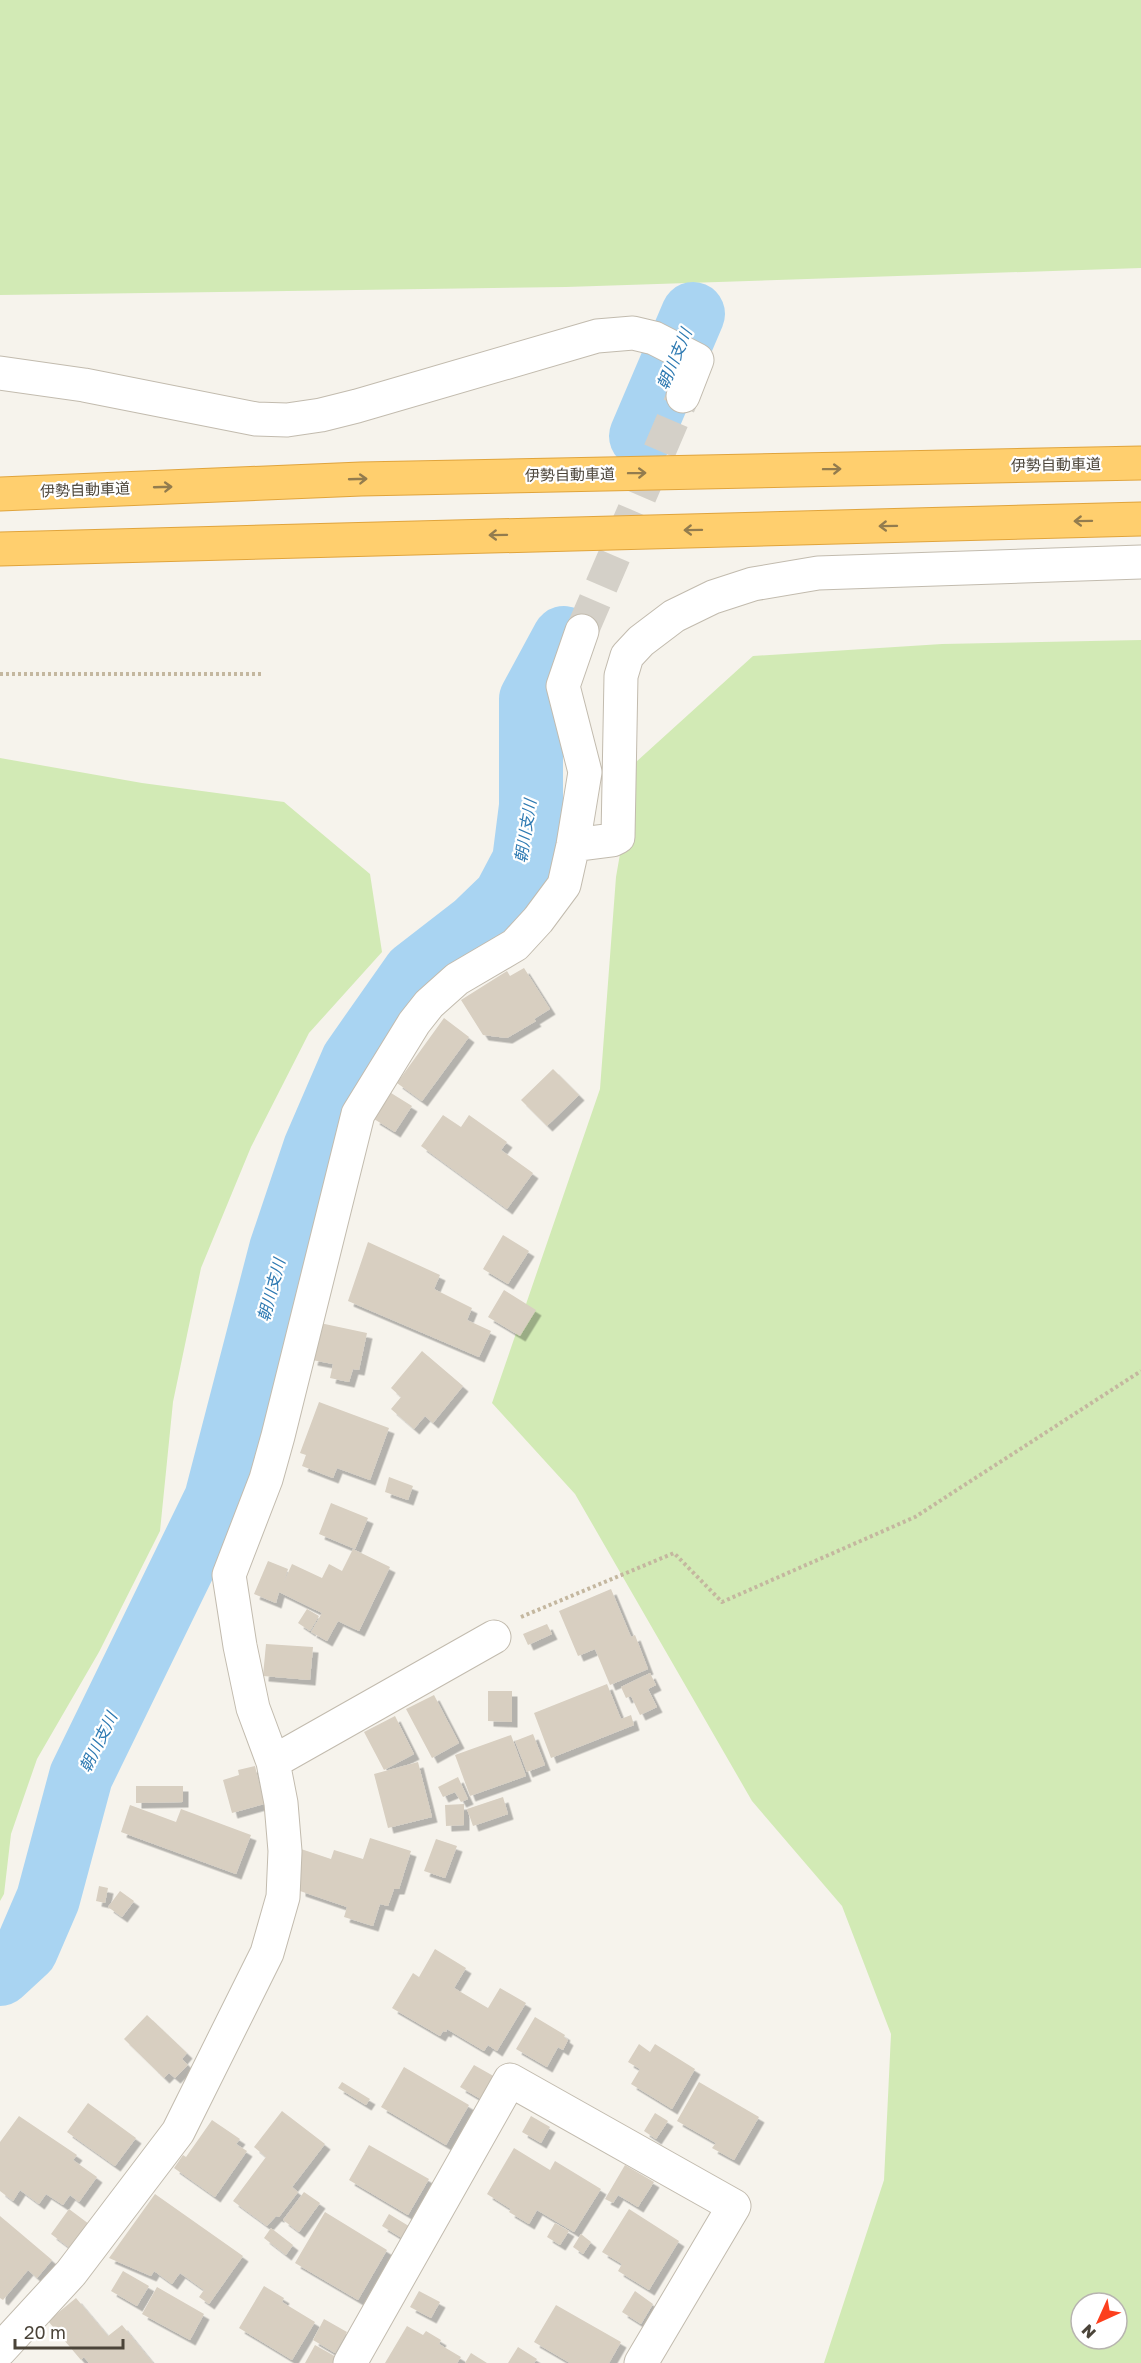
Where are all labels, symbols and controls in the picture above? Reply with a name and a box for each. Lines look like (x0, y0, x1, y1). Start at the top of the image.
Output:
water label: 朝川支川 (652, 324, 696, 392)
street label: 伊勢自動車道 (1011, 454, 1101, 474)
street label: 伊勢自動車道 (525, 464, 615, 484)
one-way arrow (822, 464, 842, 475)
one-way arrow (627, 467, 647, 479)
one-way arrow (348, 473, 368, 485)
street label: 伊勢自動車道 (40, 478, 130, 500)
one-way arrow (153, 481, 173, 493)
one-way arrow (1073, 515, 1093, 527)
one-way arrow (878, 520, 898, 531)
one-way arrow (683, 525, 703, 536)
one-way arrow (488, 529, 508, 541)
water label: 朝川支川 (510, 796, 540, 864)
water label: 朝川支川 (253, 1255, 289, 1324)
water label: 朝川支川 (75, 1707, 122, 1775)
north arrow (1069, 2291, 1129, 2351)
scale bar (15, 2312, 123, 2350)
text: N (1077, 2320, 1100, 2343)
text: 20 m (24, 2321, 66, 2343)

